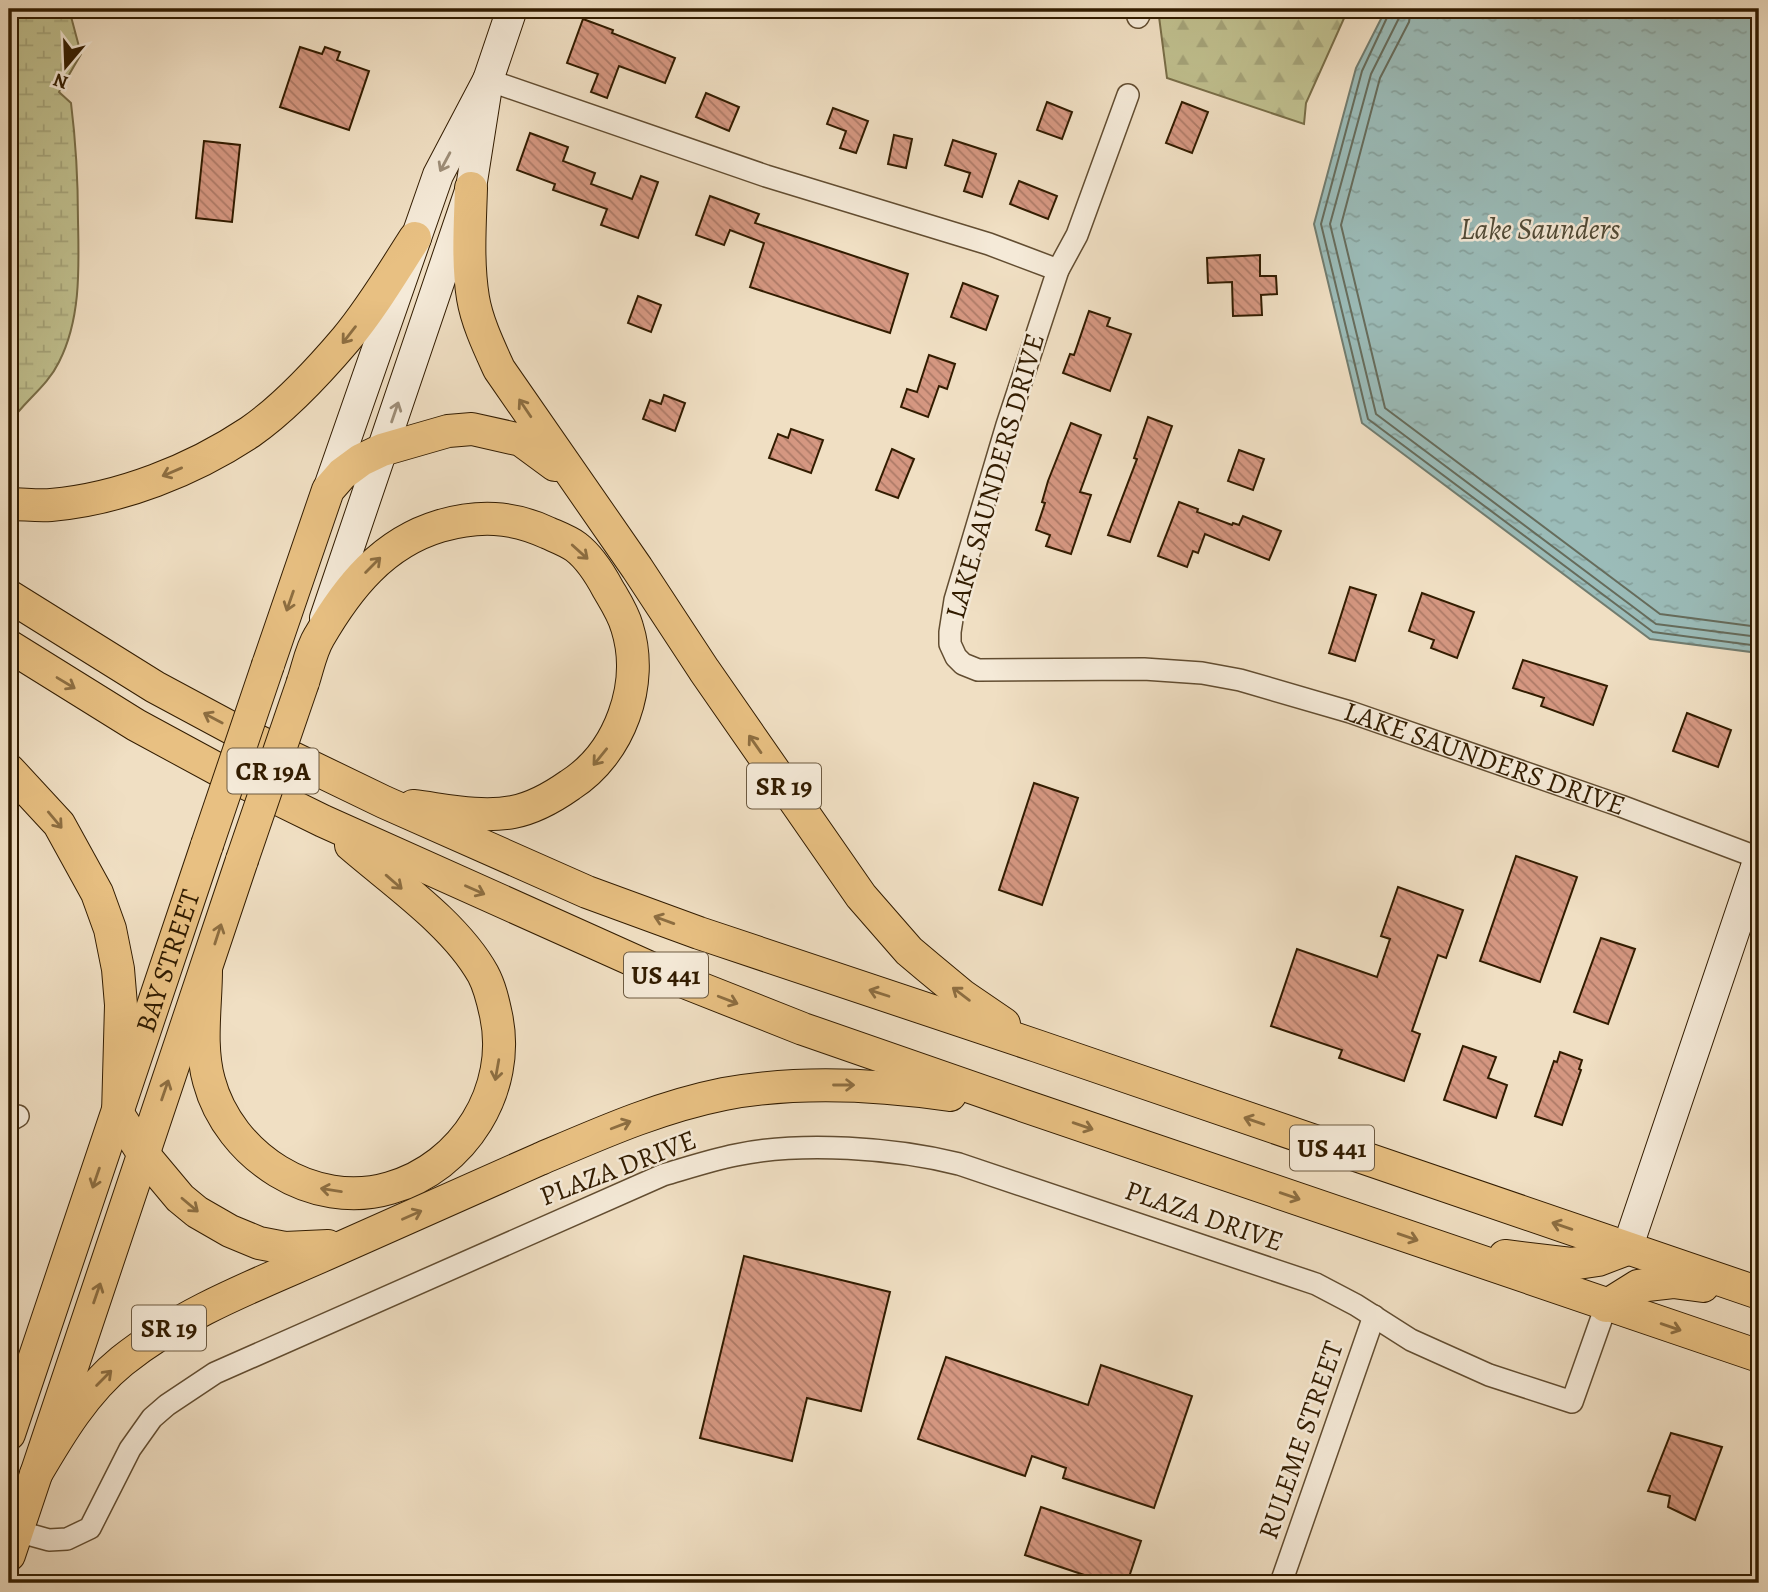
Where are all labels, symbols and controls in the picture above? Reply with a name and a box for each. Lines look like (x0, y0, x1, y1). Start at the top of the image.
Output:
north arrow (32, 32, 102, 102)
text: N (50, 67, 72, 96)
one-way arrow (438, 152, 452, 172)
water label: Lake Saunders (1460, 209, 1620, 249)
one-way arrow (341, 325, 357, 343)
street label: LAKE SAUNDERS DRIVE (936, 329, 1054, 623)
one-way arrow (518, 398, 532, 418)
one-way arrow (390, 401, 402, 423)
one-way arrow (161, 467, 183, 480)
one-way arrow (571, 544, 589, 560)
one-way arrow (365, 556, 382, 573)
one-way arrow (283, 589, 295, 611)
one-way arrow (56, 676, 76, 690)
street label: LAKE SAUNDERS DRIVE (1339, 692, 1630, 825)
one-way arrow (203, 711, 224, 724)
one-way arrow (748, 735, 762, 754)
one-way arrow (593, 747, 608, 765)
road number: CR 19A (228, 748, 318, 793)
road number: SR 19 (747, 764, 821, 808)
one-way arrow (47, 811, 63, 829)
one-way arrow (384, 874, 402, 890)
one-way arrow (463, 884, 485, 897)
street label: BAY STREET (126, 885, 210, 1037)
one-way arrow (654, 913, 676, 926)
one-way arrow (213, 924, 225, 946)
road number: US 441 (624, 952, 708, 998)
one-way arrow (869, 986, 891, 999)
one-way arrow (952, 986, 970, 1001)
one-way arrow (717, 994, 739, 1007)
one-way arrow (490, 1058, 503, 1081)
one-way arrow (832, 1078, 855, 1092)
one-way arrow (160, 1079, 173, 1101)
one-way arrow (1244, 1114, 1266, 1126)
one-way arrow (610, 1117, 632, 1130)
street label: PLAZA DRIVE (534, 1121, 702, 1215)
one-way arrow (1072, 1121, 1094, 1133)
road number: US 441 (1290, 1126, 1374, 1170)
one-way arrow (89, 1167, 101, 1189)
street label: PLAZA DRIVE (1120, 1171, 1288, 1261)
one-way arrow (320, 1183, 343, 1196)
one-way arrow (1278, 1191, 1300, 1203)
one-way arrow (180, 1197, 198, 1213)
one-way arrow (401, 1208, 422, 1221)
one-way arrow (1552, 1219, 1574, 1231)
one-way arrow (1397, 1232, 1419, 1244)
one-way arrow (91, 1282, 104, 1304)
road number: SR 19 (132, 1306, 206, 1350)
one-way arrow (1659, 1322, 1681, 1334)
street label: RULEME STREET (1249, 1336, 1353, 1544)
one-way arrow (95, 1370, 112, 1387)

